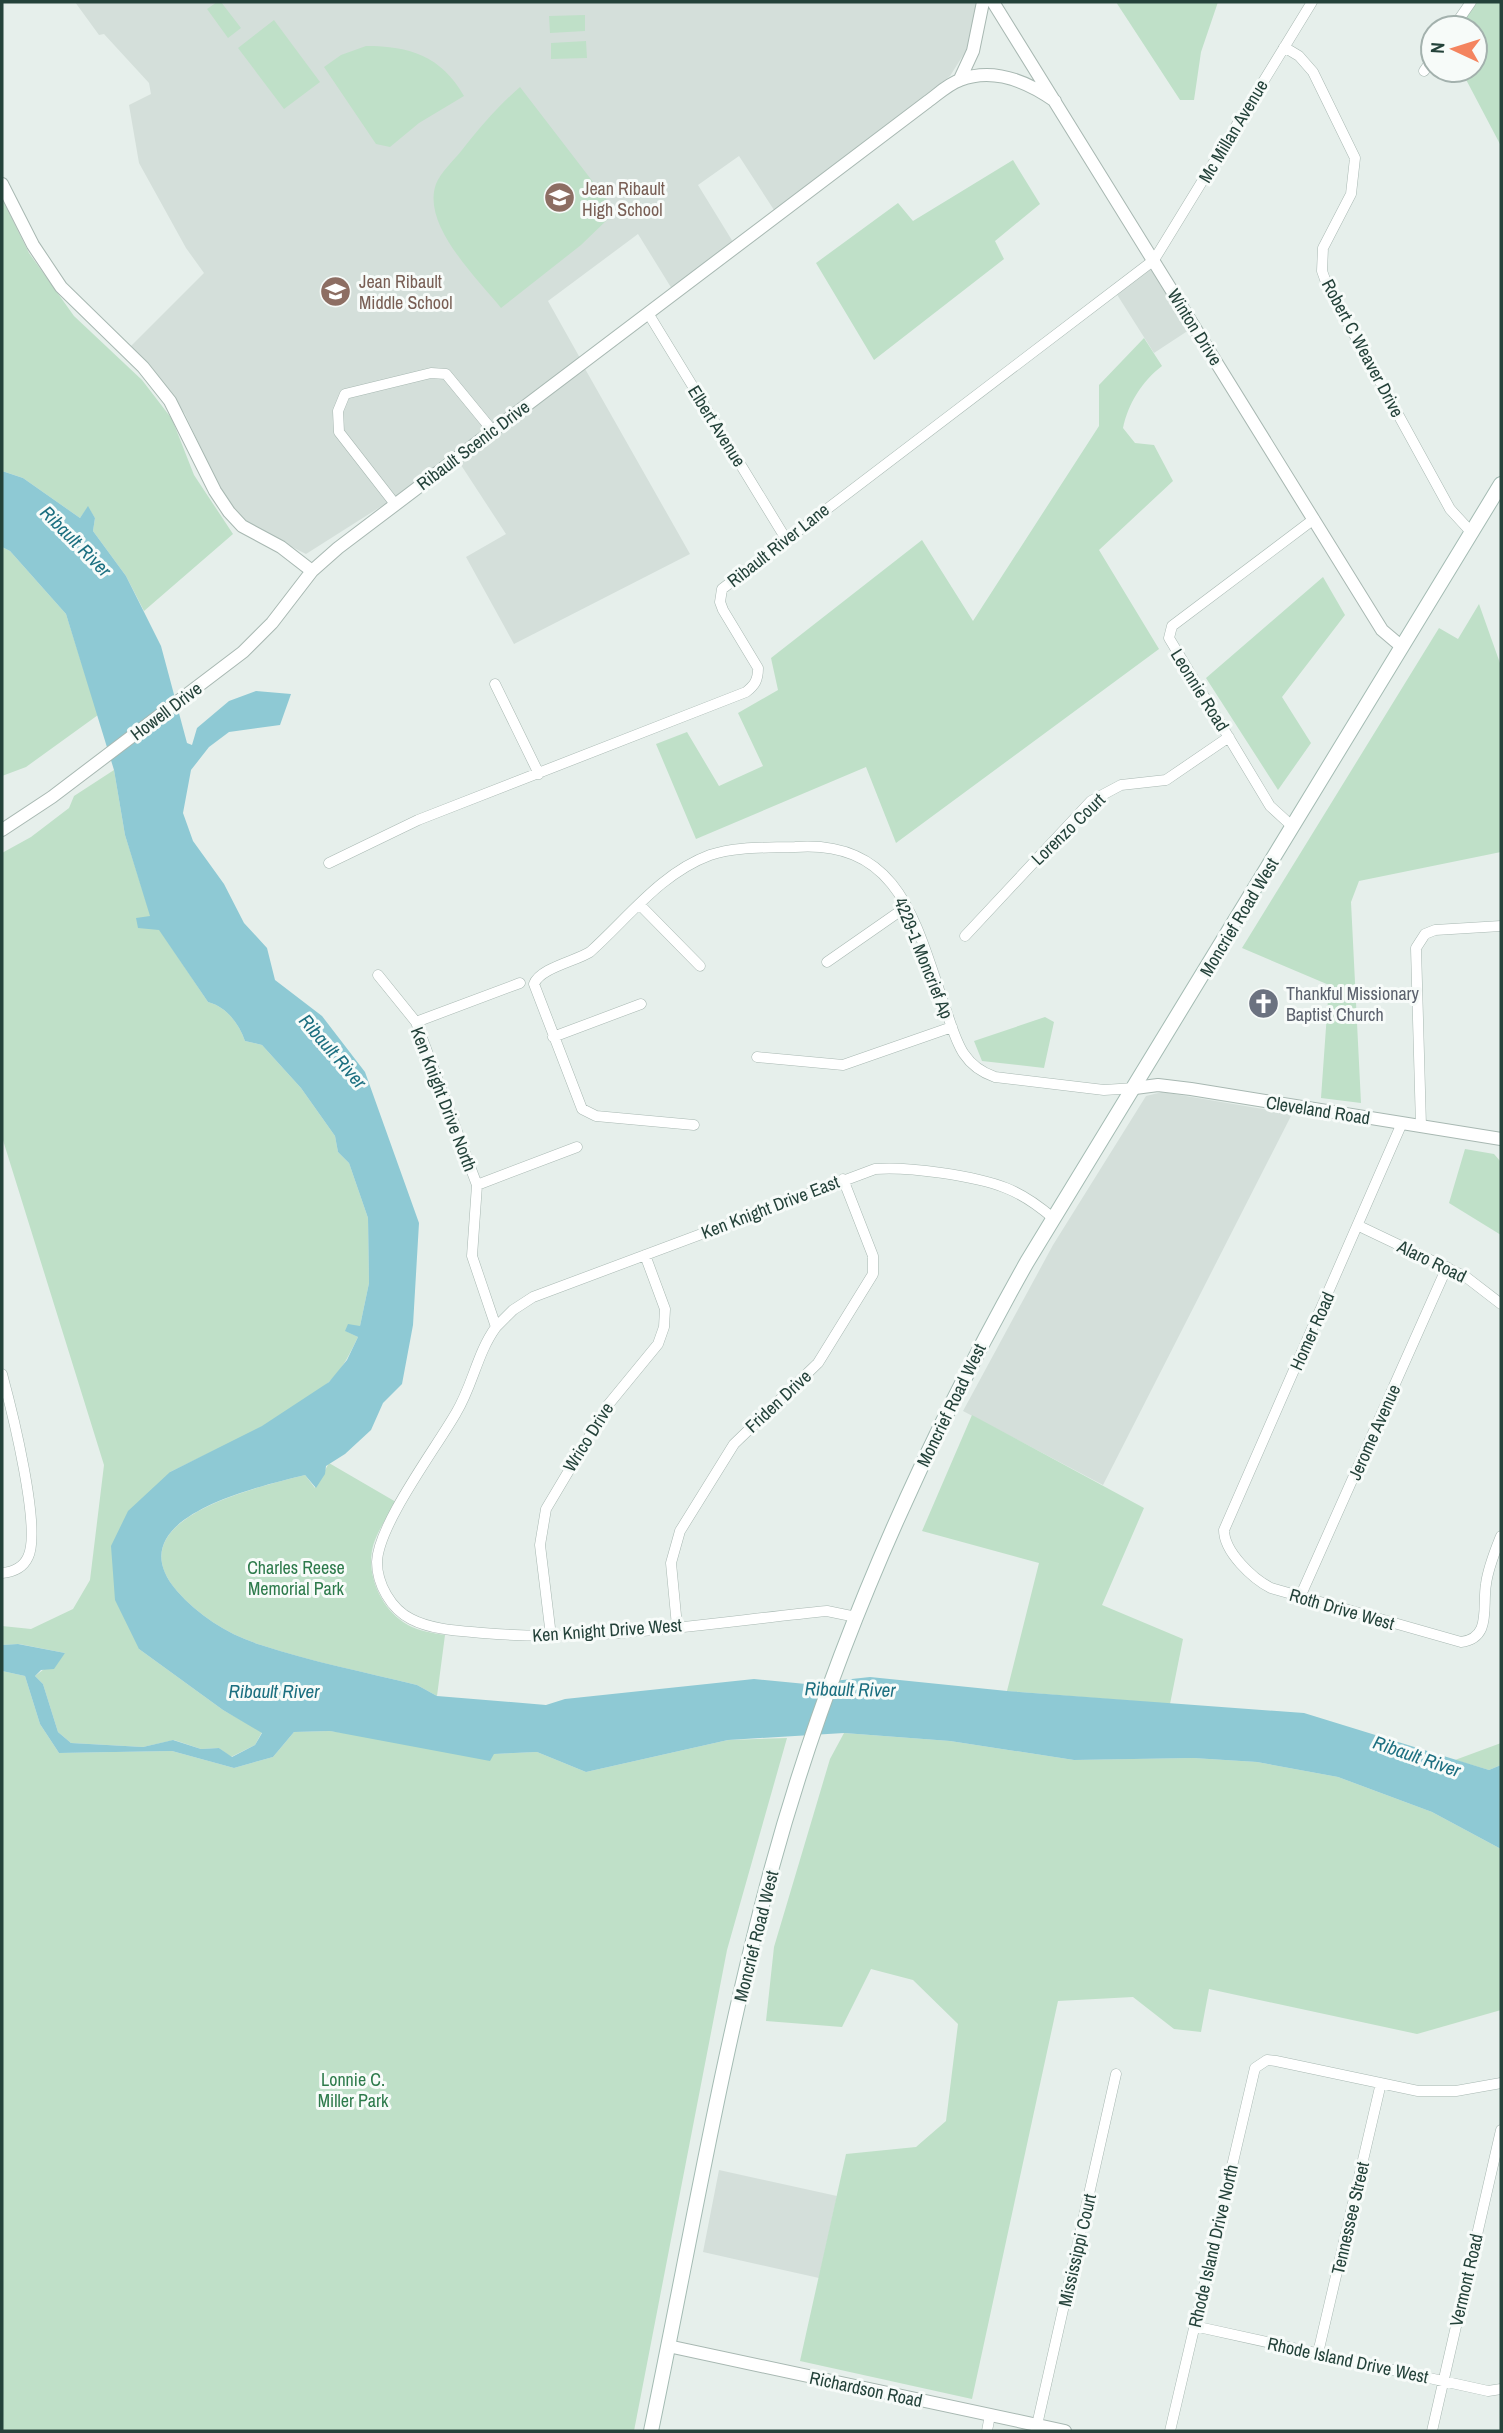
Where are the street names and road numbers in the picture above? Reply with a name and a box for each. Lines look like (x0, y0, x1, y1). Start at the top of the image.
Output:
street label: Mc Millan Avenue (1192, 75, 1274, 187)
street label: Robert C Weaver Drive (1316, 275, 1410, 421)
street label: Winton Drive (1162, 284, 1228, 370)
street label: Elbert Avenue (682, 381, 752, 471)
street label: Ribault Scenic Drive (411, 394, 535, 496)
street label: Ribault River Lane (722, 497, 834, 593)
street label: Leonnie Road (1165, 644, 1235, 736)
street label: Howell Drive (125, 676, 207, 746)
street label: Lorenzo Court (1026, 788, 1110, 870)
street label: Moncrief Road West (1194, 853, 1284, 981)
street label: 4229-1 Moncrief Ap (888, 894, 960, 1022)
street label: Ken Knight Drive North (405, 1023, 483, 1175)
street label: Cleveland Road (1264, 1089, 1372, 1131)
street label: Ken Knight Drive East (697, 1169, 843, 1245)
street label: Alaro Road (1392, 1233, 1471, 1288)
street label: Homer Road (1284, 1288, 1340, 1374)
street label: Moncrief Road West (910, 1339, 992, 1471)
street label: Friden Drive (739, 1364, 817, 1438)
street label: Jerome Avenue (1342, 1380, 1406, 1484)
street label: Wrico Drive (557, 1397, 619, 1477)
street label: Roth Drive West (1287, 1582, 1397, 1636)
street label: Ken Knight Drive West (531, 1612, 683, 1648)
street label: Moncrief Road West (728, 1868, 784, 2004)
street label: Tennessee Street (1325, 2159, 1375, 2277)
street label: Rhode Island Drive North (1182, 2162, 1244, 2330)
street label: Mississippi Court (1052, 2191, 1102, 2309)
street label: Vermont Road (1443, 2231, 1489, 2329)
street label: Rhode Island Drive West (1265, 2331, 1431, 2389)
street label: Richardson Road (807, 2365, 925, 2413)

